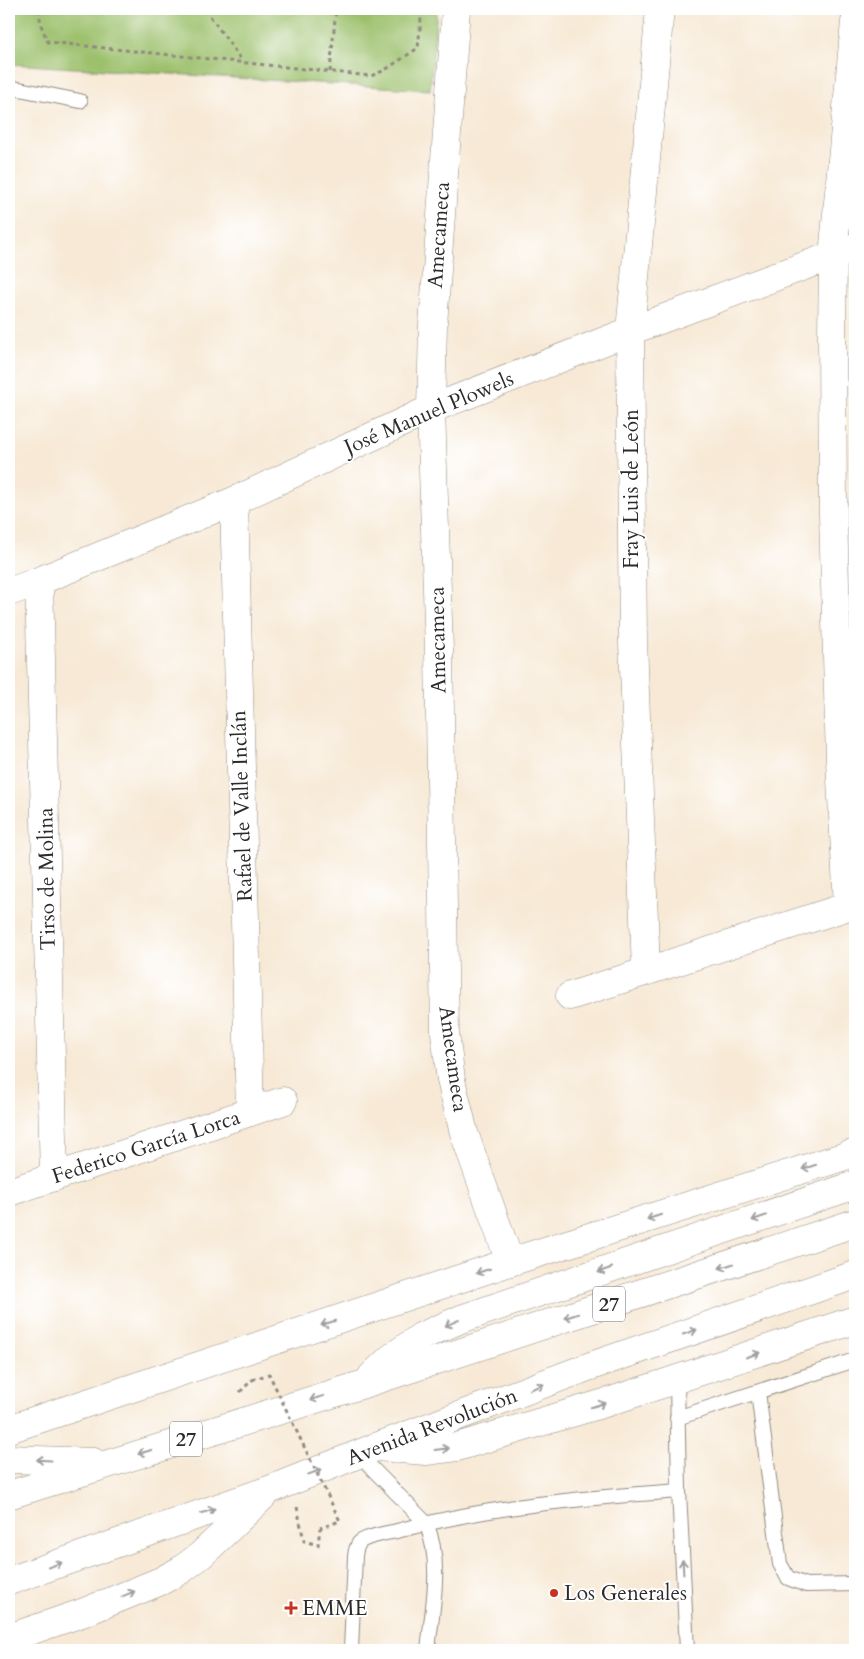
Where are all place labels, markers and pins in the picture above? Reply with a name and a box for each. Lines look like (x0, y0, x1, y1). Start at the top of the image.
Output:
place label: Los Generales (564, 1579, 687, 1608)
marker: Los Generales (548, 1587, 560, 1599)
place label: EMME (302, 1594, 368, 1623)
marker: EMME (284, 1601, 298, 1615)

